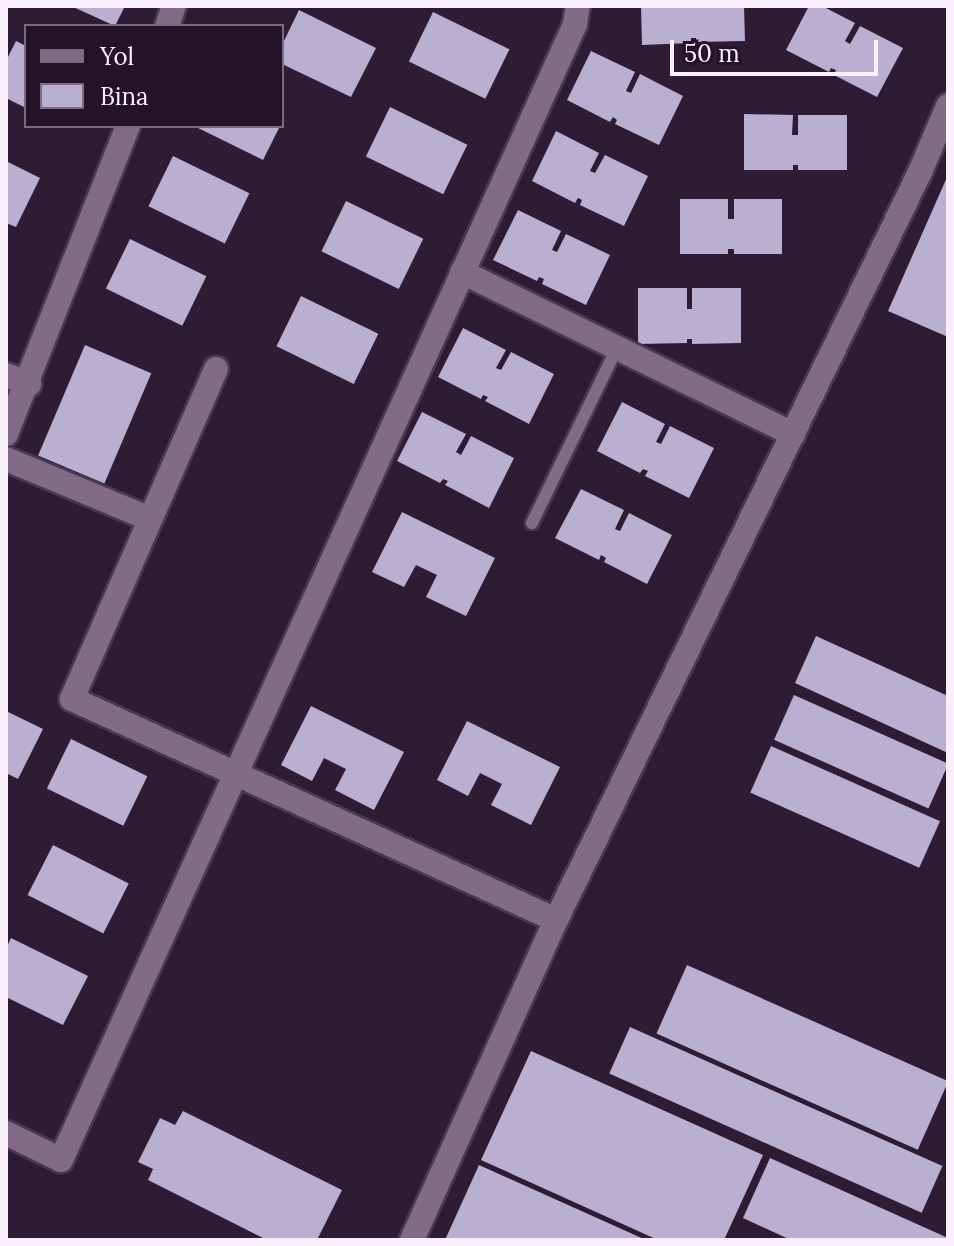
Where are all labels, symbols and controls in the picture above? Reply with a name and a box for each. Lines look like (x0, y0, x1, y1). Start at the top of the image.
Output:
legend (24, 24, 284, 128)
scale bar (674, 24, 882, 74)
text: 50 m (684, 38, 740, 69)
text: Yol (100, 41, 134, 72)
text: Bina (100, 81, 148, 112)

